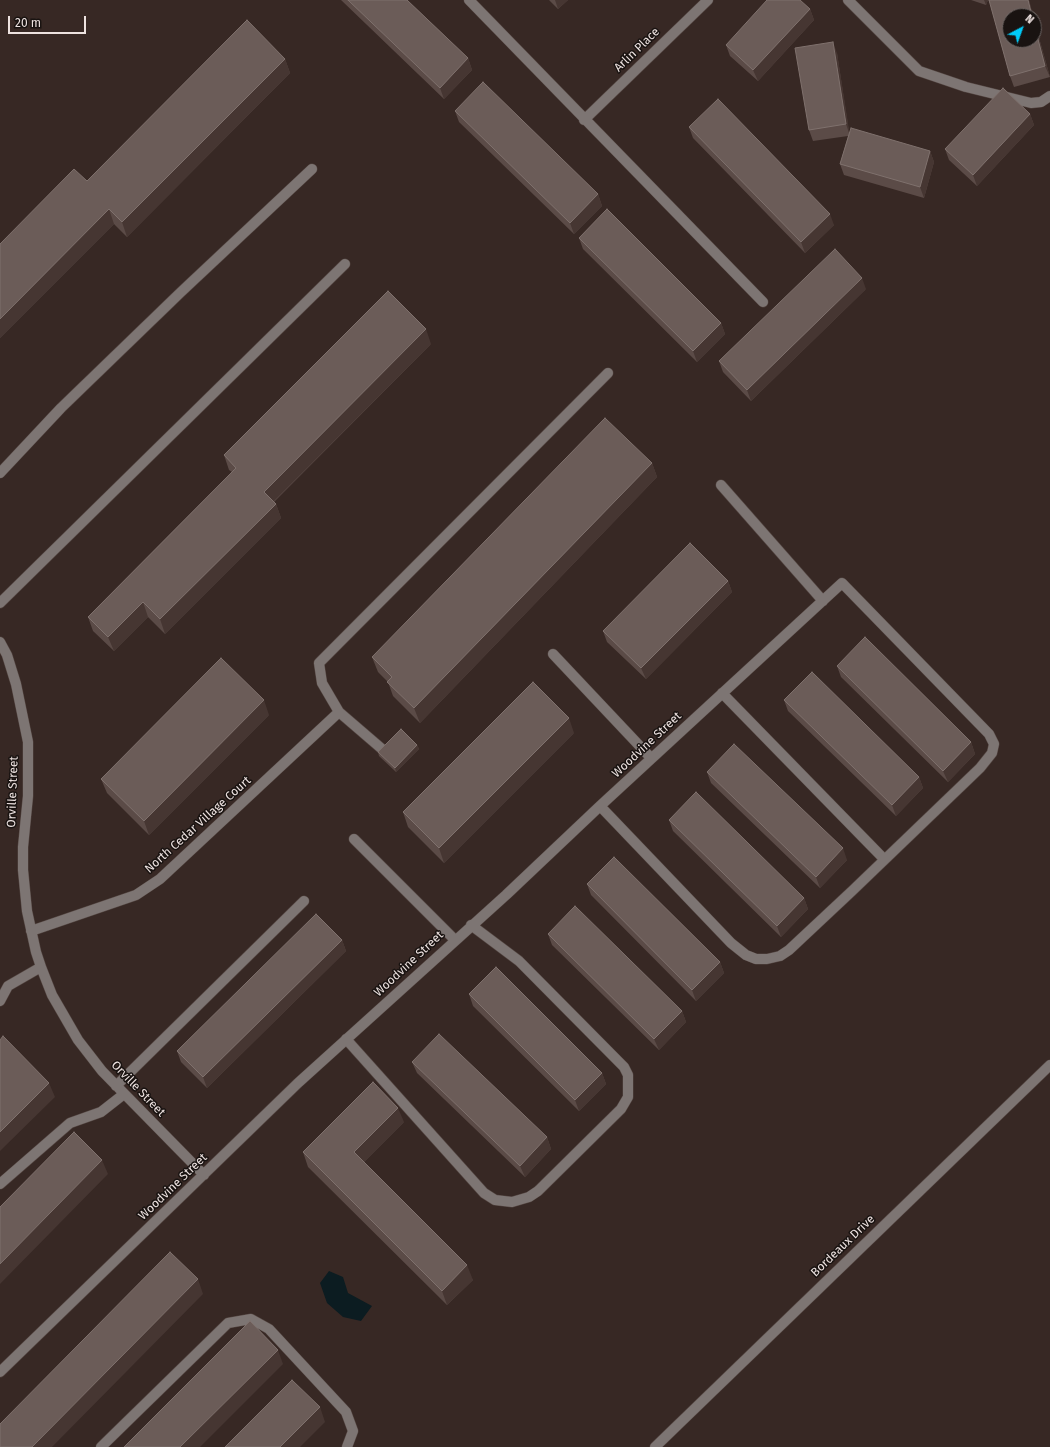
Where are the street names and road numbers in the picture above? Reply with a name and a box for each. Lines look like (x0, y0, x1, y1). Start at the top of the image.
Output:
street label: Arlin Place (611, 25, 663, 75)
street label: Woodvine Street (609, 709, 685, 781)
street label: Orville Street (5, 756, 21, 828)
street label: North Cedar Village Court (142, 774, 254, 876)
street label: Woodvine Street (371, 928, 447, 1000)
street label: Orville Street (108, 1058, 168, 1120)
street label: Woodvine Street (136, 1151, 210, 1223)
street label: Bordeaux Drive (808, 1212, 878, 1280)

